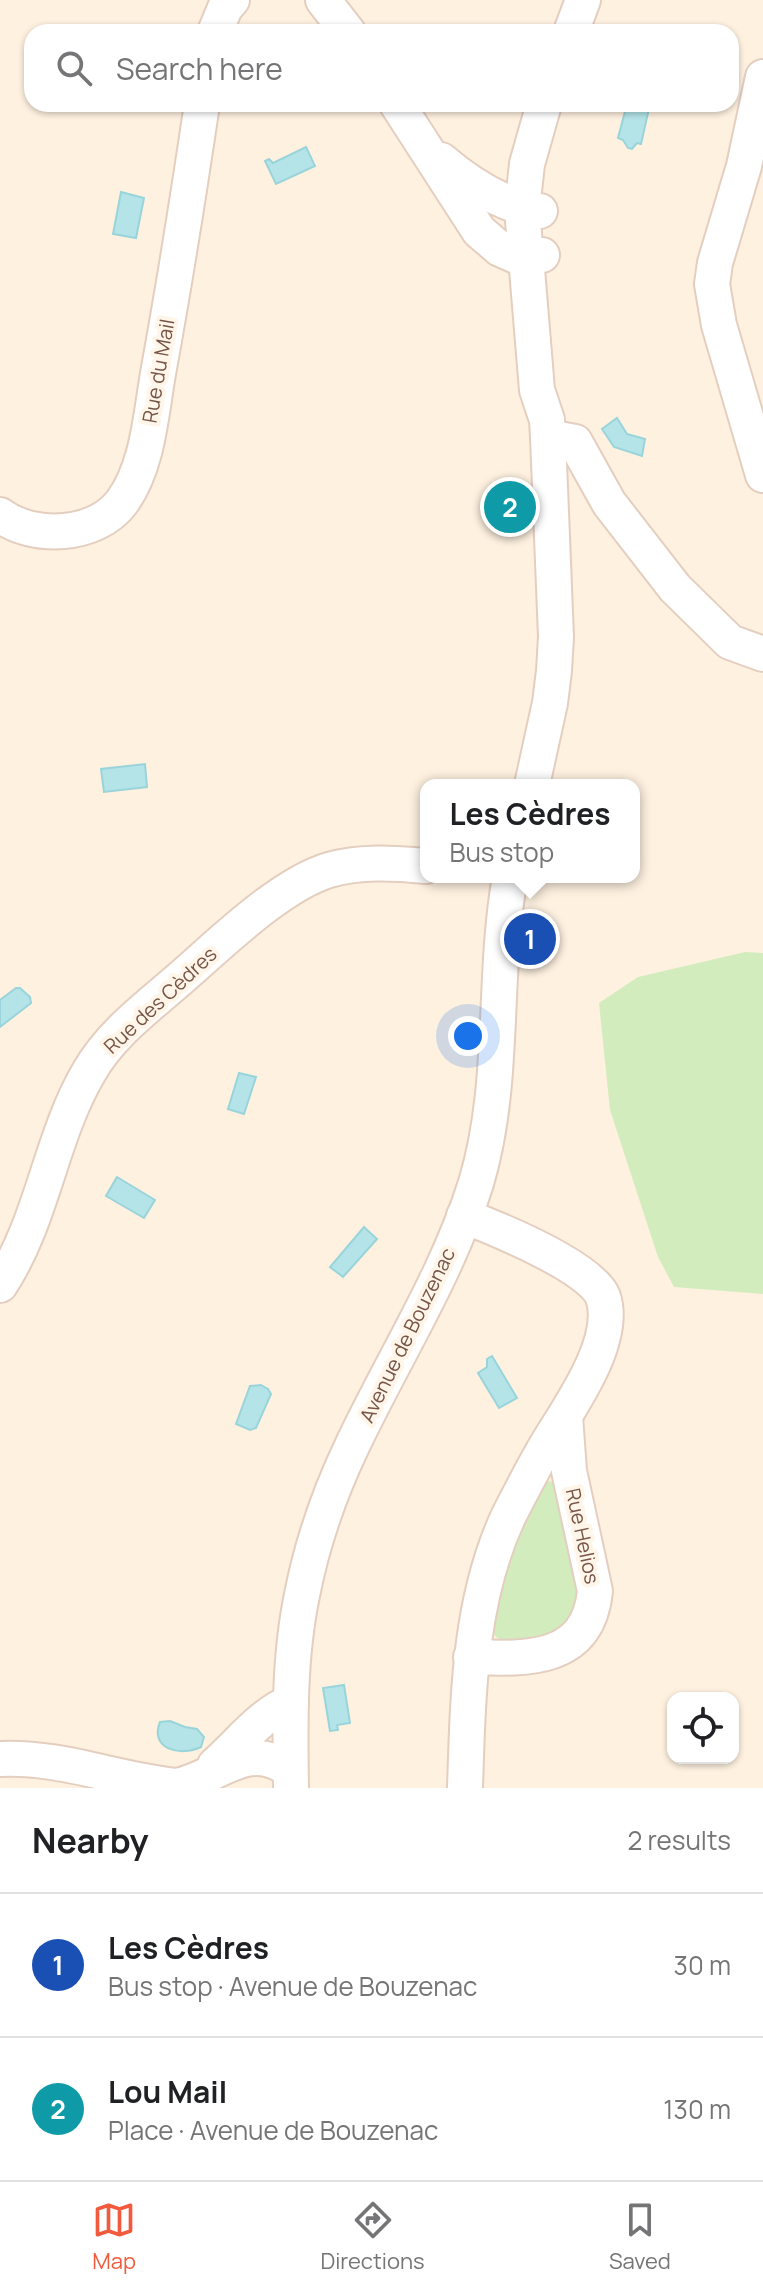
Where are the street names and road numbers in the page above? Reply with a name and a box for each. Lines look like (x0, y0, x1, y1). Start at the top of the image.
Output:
street label: Rue du Mail (136, 317, 180, 425)
street label: Rue des Cèdres (98, 941, 222, 1059)
street label: Avenue de Bouzenac (353, 1243, 461, 1427)
street label: Rue Helios (560, 1486, 606, 1586)

